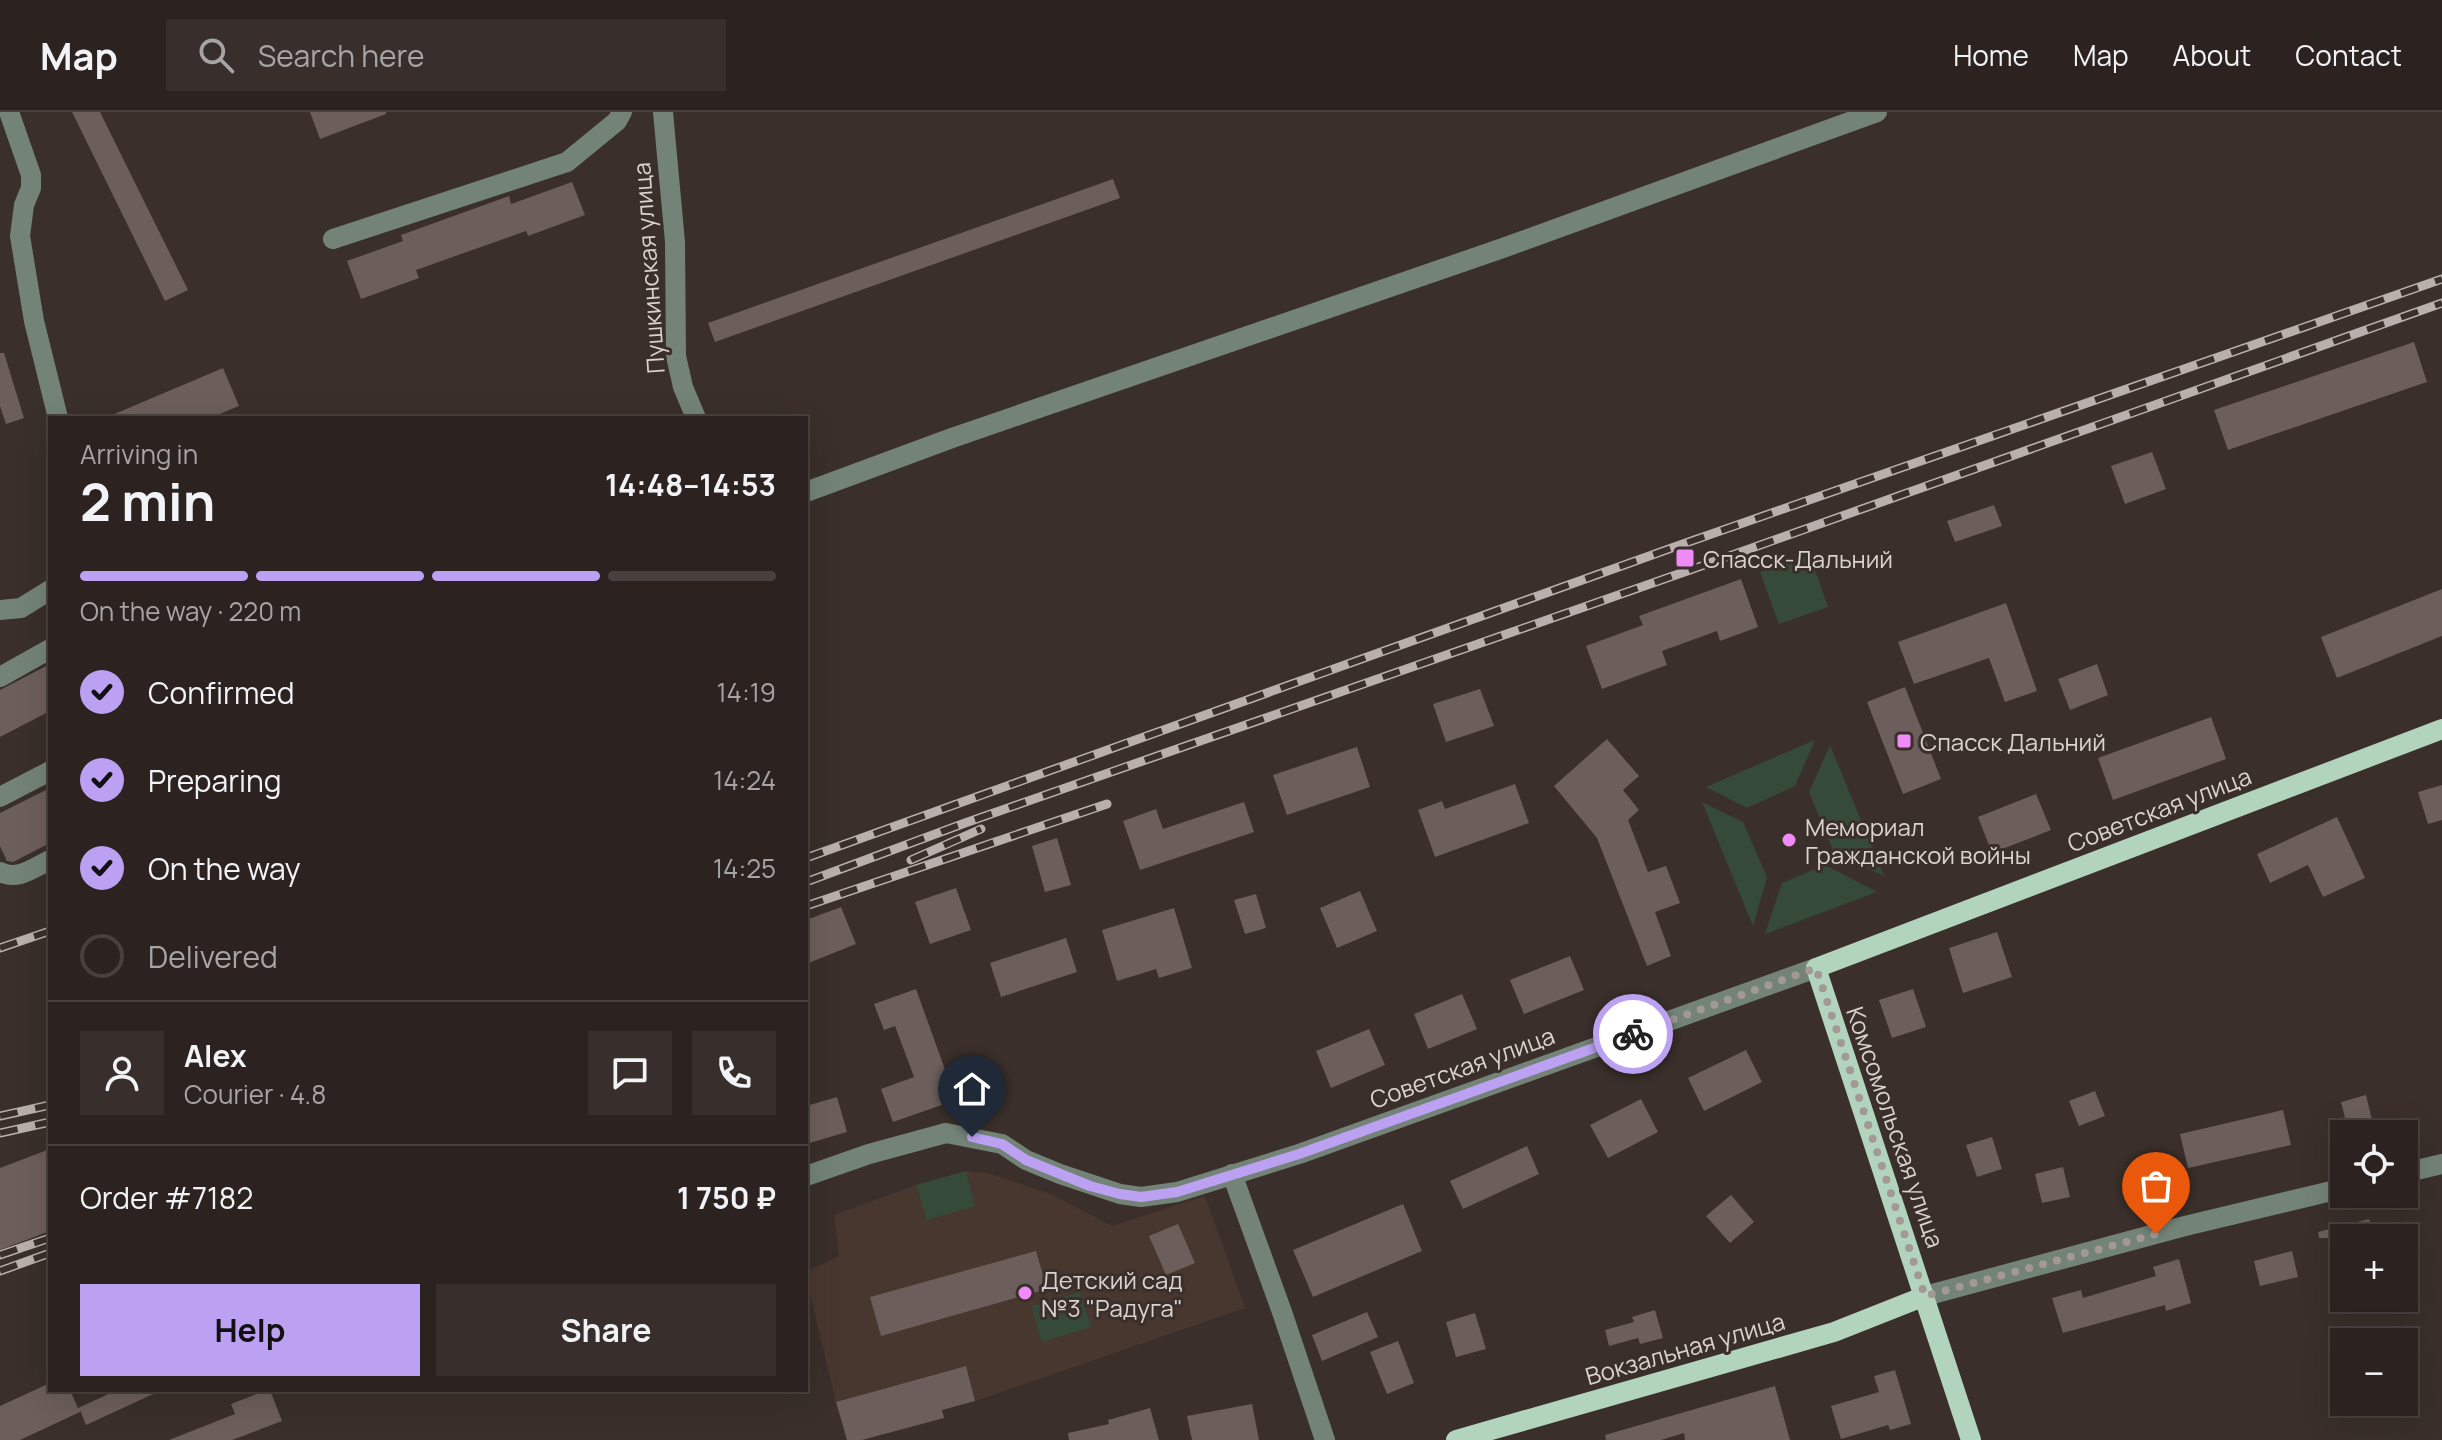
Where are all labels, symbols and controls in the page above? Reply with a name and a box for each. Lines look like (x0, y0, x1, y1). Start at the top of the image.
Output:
search box (166, 19, 726, 91)
text: Map (40, 29, 118, 81)
icon: search (194, 33, 238, 77)
text: Search here (258, 35, 425, 76)
text: Home (1953, 36, 2029, 74)
text: Map (2073, 36, 2129, 74)
text: About (2173, 36, 2251, 74)
text: Contact (2295, 36, 2402, 74)
street label: Пушкинская улица (624, 161, 672, 375)
text: Arriving in (80, 436, 198, 472)
text: 14:48–14:53 (605, 464, 776, 505)
text: 2 min (80, 466, 215, 537)
place label: Спасск-Дальний (1703, 542, 1893, 575)
marker: Спасск-Дальний (1674, 547, 1696, 569)
text: On the way · 220 m (80, 593, 301, 629)
icon: check (80, 670, 124, 714)
text: Confirmed (148, 672, 295, 713)
text: 14:19 (716, 674, 776, 710)
place label: Спасск Дальний (1920, 725, 2106, 758)
marker: Спасск Дальний (1895, 732, 1913, 750)
icon: check (80, 758, 124, 802)
street label: Советская улица (2062, 759, 2256, 859)
text: Preparing (148, 760, 282, 801)
text: 14:24 (713, 762, 776, 798)
place label: Мемориал Гражданской войны (1805, 810, 2031, 871)
marker: Мемориал Гражданской войны (1780, 831, 1798, 849)
icon: check (80, 846, 124, 890)
text: On the way (148, 848, 301, 889)
text: 14:25 (713, 850, 776, 886)
text: Delivered (148, 936, 278, 977)
courier (1593, 994, 1673, 1074)
street label: Комсомольская улица (1839, 1002, 1953, 1252)
icon: bike (1611, 1012, 1655, 1056)
street label: Советская улица (1365, 1018, 1559, 1116)
button: person (80, 1031, 164, 1115)
button: chat (588, 1031, 672, 1115)
button: phone (692, 1031, 776, 1115)
text: Alex (184, 1035, 247, 1076)
pin (938, 1055, 1006, 1137)
icon: home (950, 1067, 994, 1111)
text: Courier · 4.8 (184, 1076, 326, 1112)
map controls (2330, 1120, 2418, 1416)
button: locate (2330, 1120, 2418, 1208)
pin (2122, 1152, 2190, 1234)
icon: bag (2134, 1164, 2178, 1208)
text: Order #7182 (80, 1177, 253, 1218)
text: 1 750 ₽ (677, 1177, 776, 1218)
button: + (2330, 1224, 2418, 1312)
place label: Детский сад №3 "Радуга" (1041, 1263, 1183, 1324)
button: Help (80, 1284, 420, 1376)
button: Share (436, 1284, 776, 1376)
marker: Детский сад №3 "Радуга" (1016, 1284, 1034, 1302)
street label: Вокзальная улица (1581, 1304, 1789, 1392)
button: − (2330, 1328, 2418, 1416)

